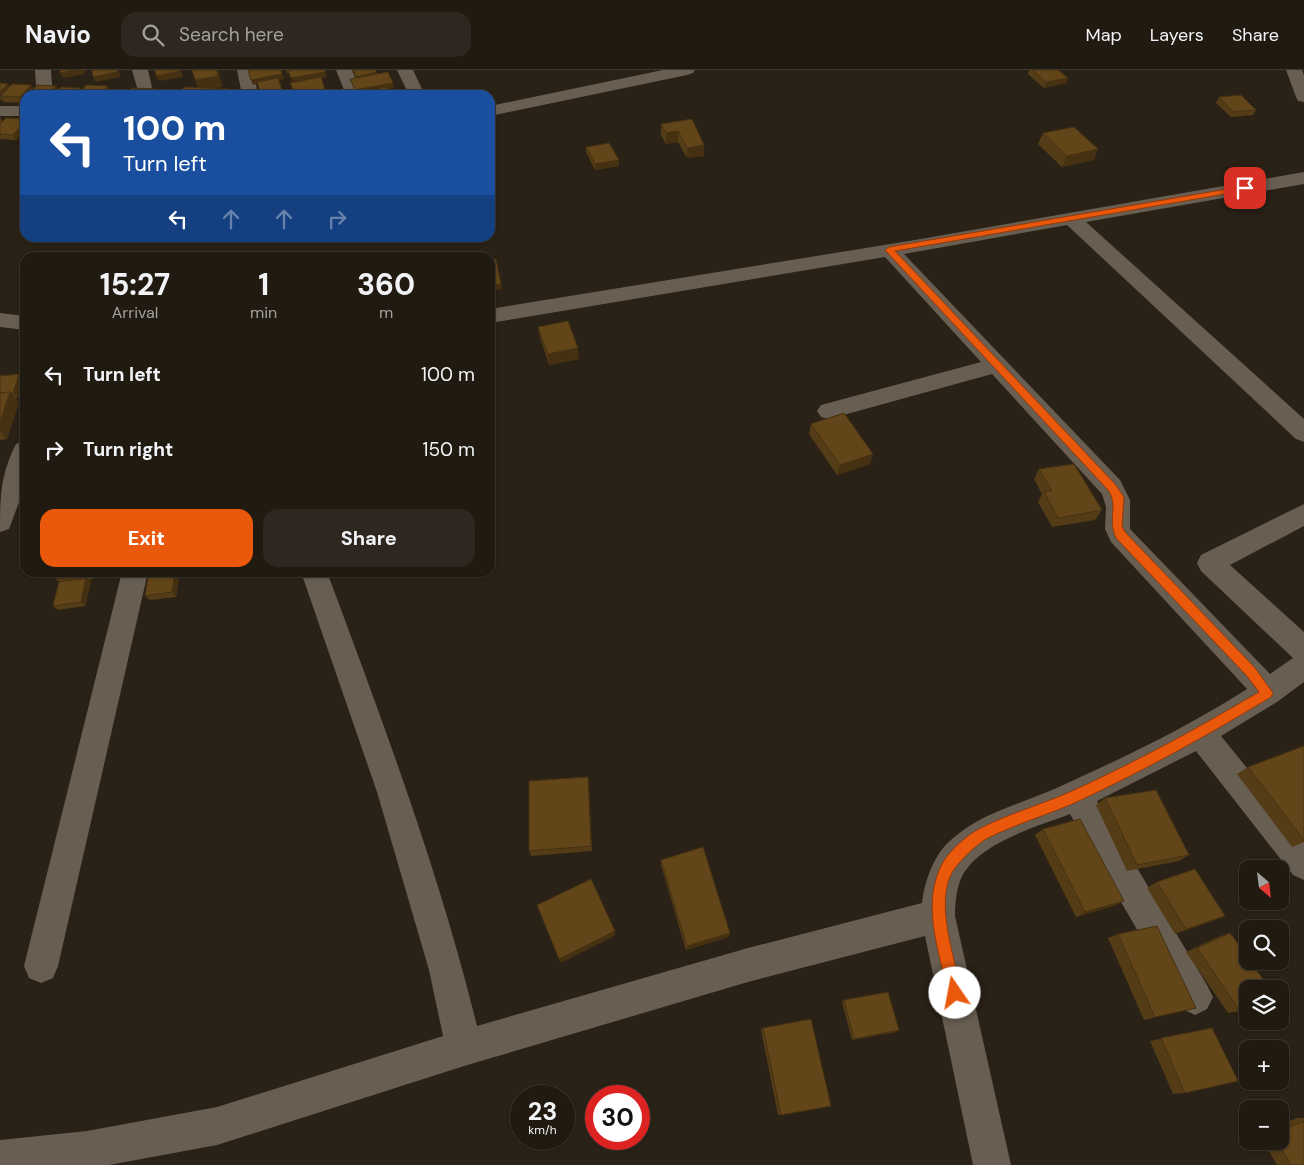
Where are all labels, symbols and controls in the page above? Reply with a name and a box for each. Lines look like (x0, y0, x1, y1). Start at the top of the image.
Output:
search box (121, 12, 471, 57)
text: Navio (25, 19, 91, 50)
icon: search (139, 21, 167, 49)
text: Search here (179, 22, 284, 47)
text: Map (1086, 23, 1122, 47)
text: Layers (1150, 23, 1204, 47)
text: Share (1232, 23, 1279, 47)
text: 100 m (123, 105, 226, 151)
icon: left (40, 110, 105, 175)
text: Turn left (123, 149, 207, 178)
pin (1224, 167, 1266, 209)
icon: arrive (1231, 174, 1259, 202)
icon: left (164, 205, 192, 233)
icon: ahead (217, 205, 245, 233)
icon: ahead (270, 205, 298, 233)
icon: right (323, 205, 351, 233)
text: 15:27 (100, 265, 170, 304)
text: 1 (258, 265, 269, 304)
text: 360 (357, 265, 415, 304)
text: Arrival (112, 302, 158, 323)
text: min (250, 302, 277, 323)
text: m (379, 302, 393, 323)
icon: left (40, 361, 68, 389)
text: Turn left (83, 362, 161, 387)
text: 100 m (421, 362, 475, 387)
icon: right (40, 436, 68, 464)
text: Turn right (83, 437, 173, 462)
text: 150 m (423, 437, 475, 462)
button: Exit (40, 509, 253, 567)
button: Share (263, 509, 475, 567)
north arrow (1239, 860, 1289, 910)
map controls (1239, 860, 1289, 1150)
button: search (1239, 920, 1289, 970)
position arrow (928, 966, 980, 1018)
button: layers (1239, 980, 1289, 1030)
button: + (1239, 1040, 1289, 1090)
speed limit sign: 30 (585, 1085, 650, 1150)
text: 23 (528, 1095, 557, 1128)
button: − (1239, 1100, 1289, 1150)
text: km/h (528, 1122, 557, 1138)

